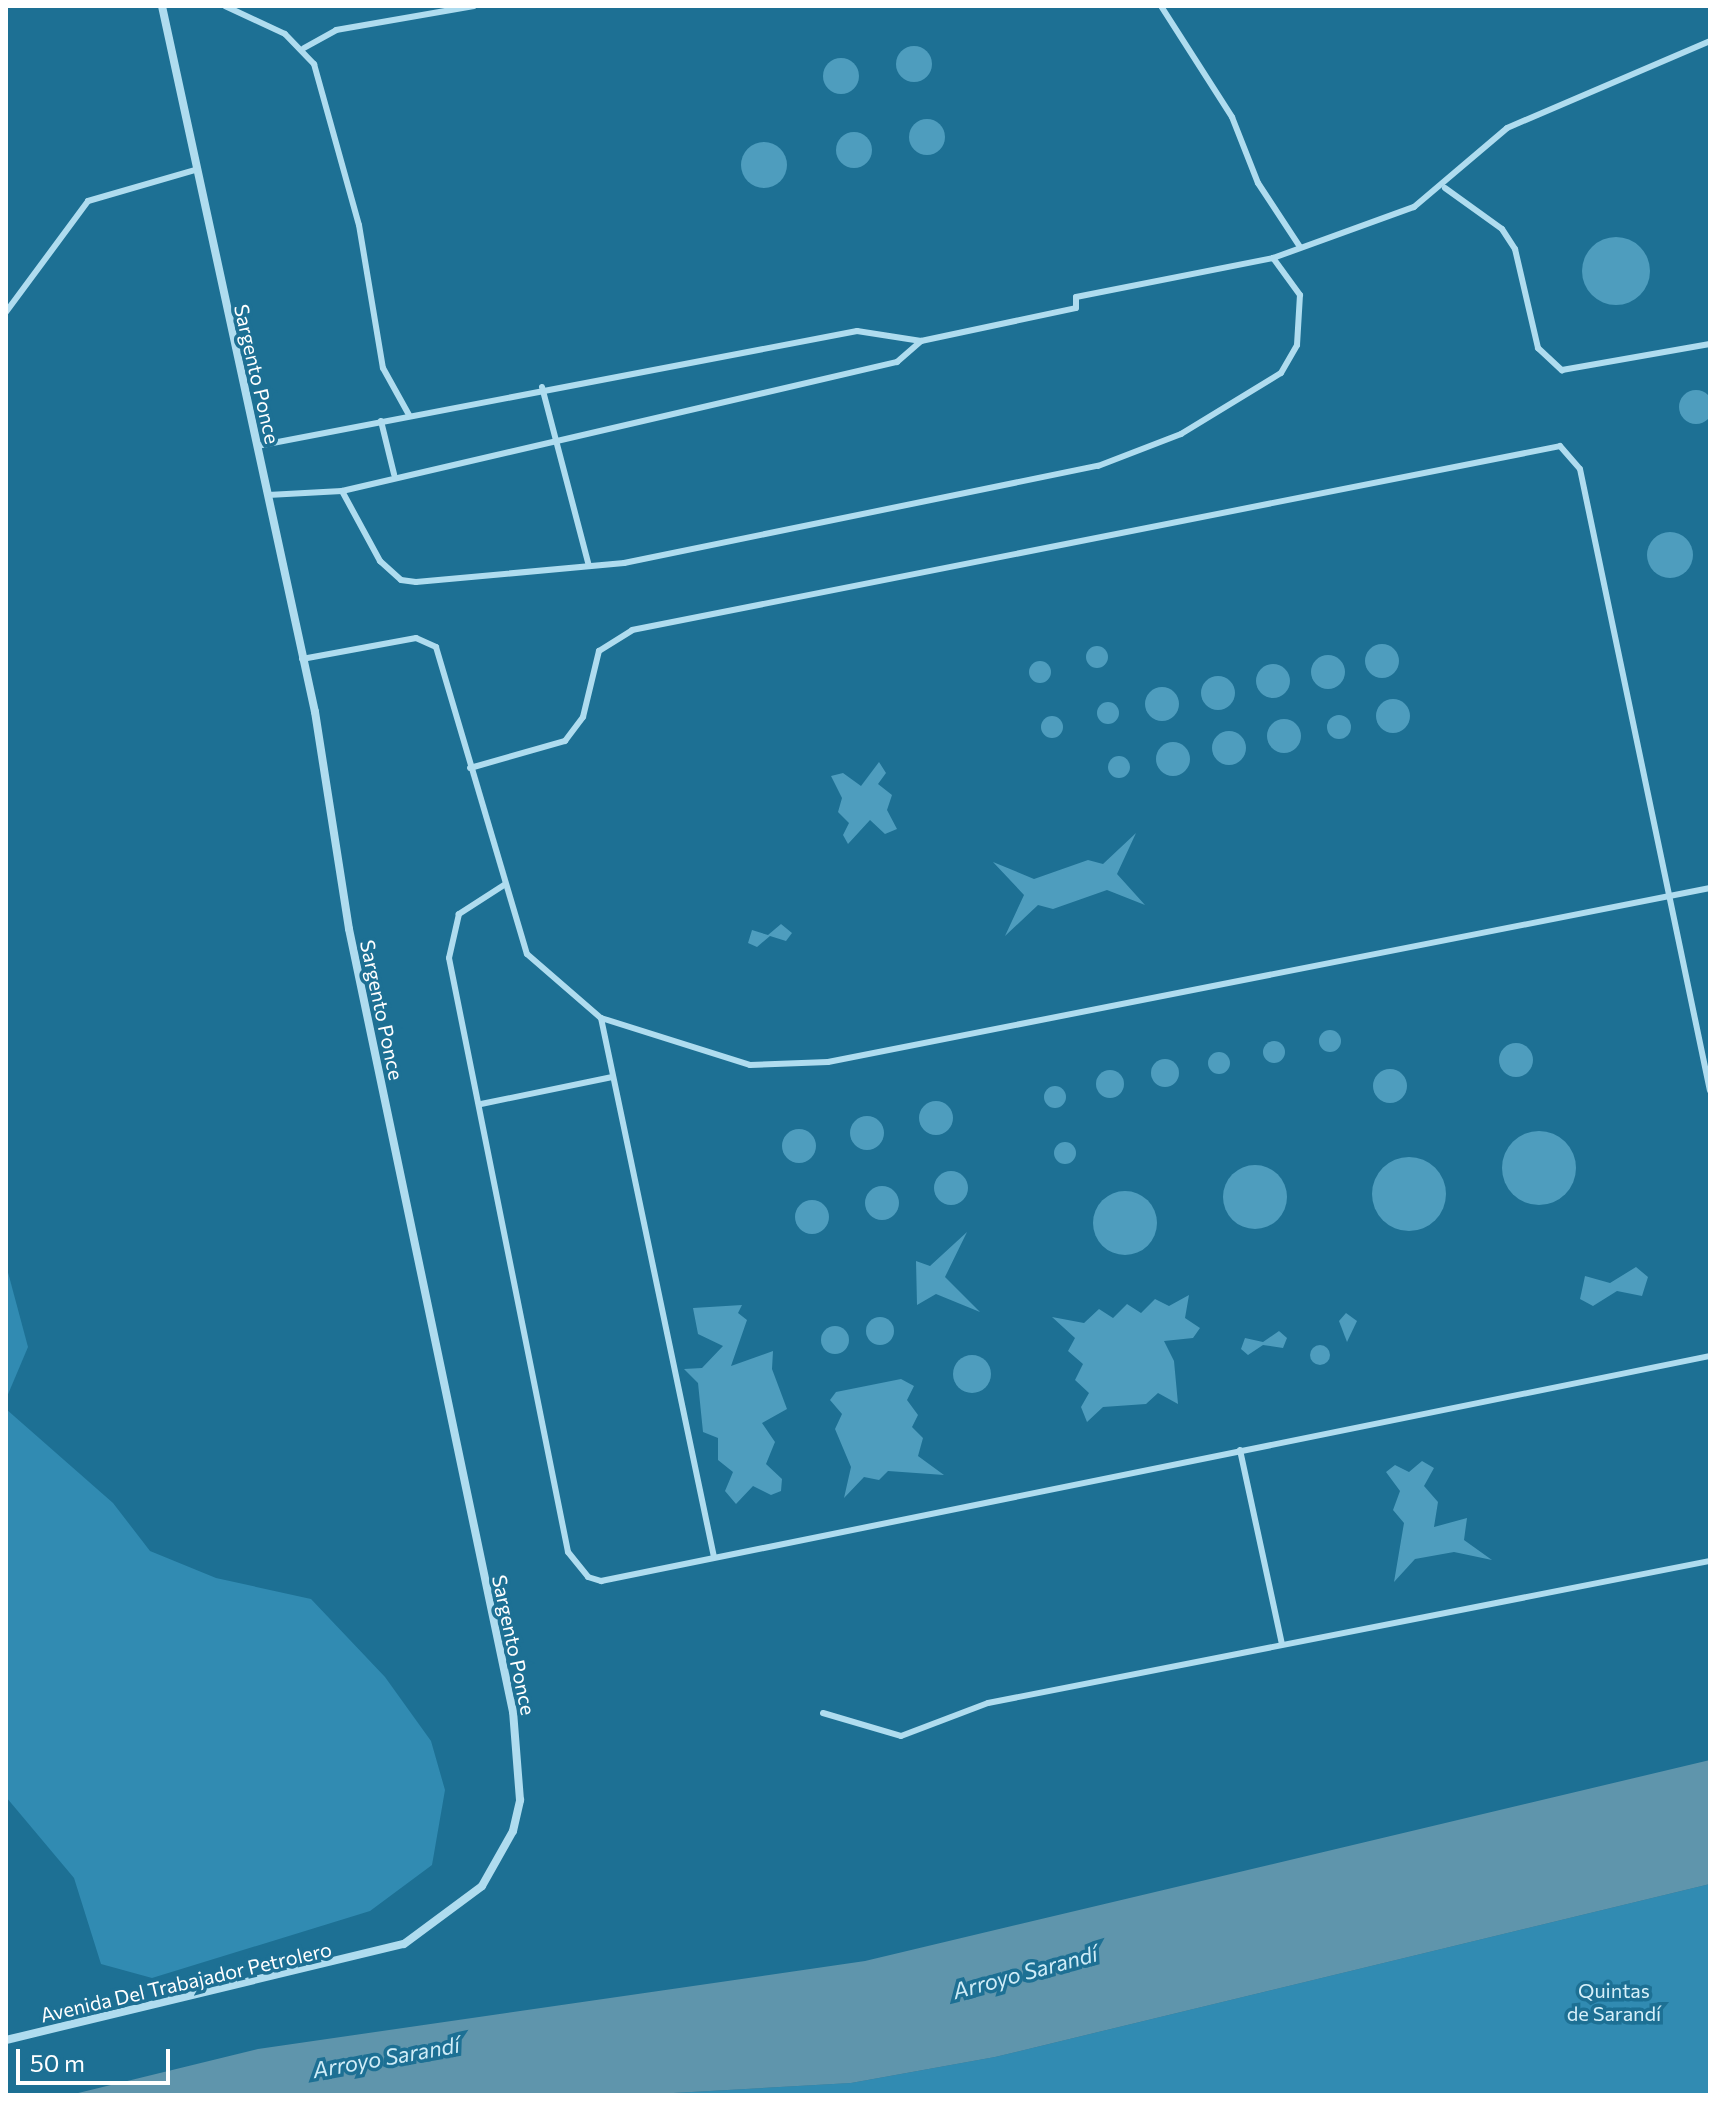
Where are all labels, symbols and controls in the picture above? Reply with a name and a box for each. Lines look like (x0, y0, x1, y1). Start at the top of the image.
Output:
street label: Sargento Ponce (229, 302, 285, 446)
street label: Sargento Ponce (355, 938, 409, 1082)
street label: Sargento Ponce (487, 1573, 541, 1717)
street label: Avenida Del Trabajador Petrolero (38, 1937, 334, 2027)
water label: Arroyo Sarandí (950, 1940, 1100, 2004)
park label: Quintas de Sarandí (1567, 1979, 1661, 2026)
water label: Arroyo Sarandí (310, 2031, 462, 2083)
scale bar (20, 2033, 174, 2083)
text: 50 m (30, 2048, 85, 2077)

